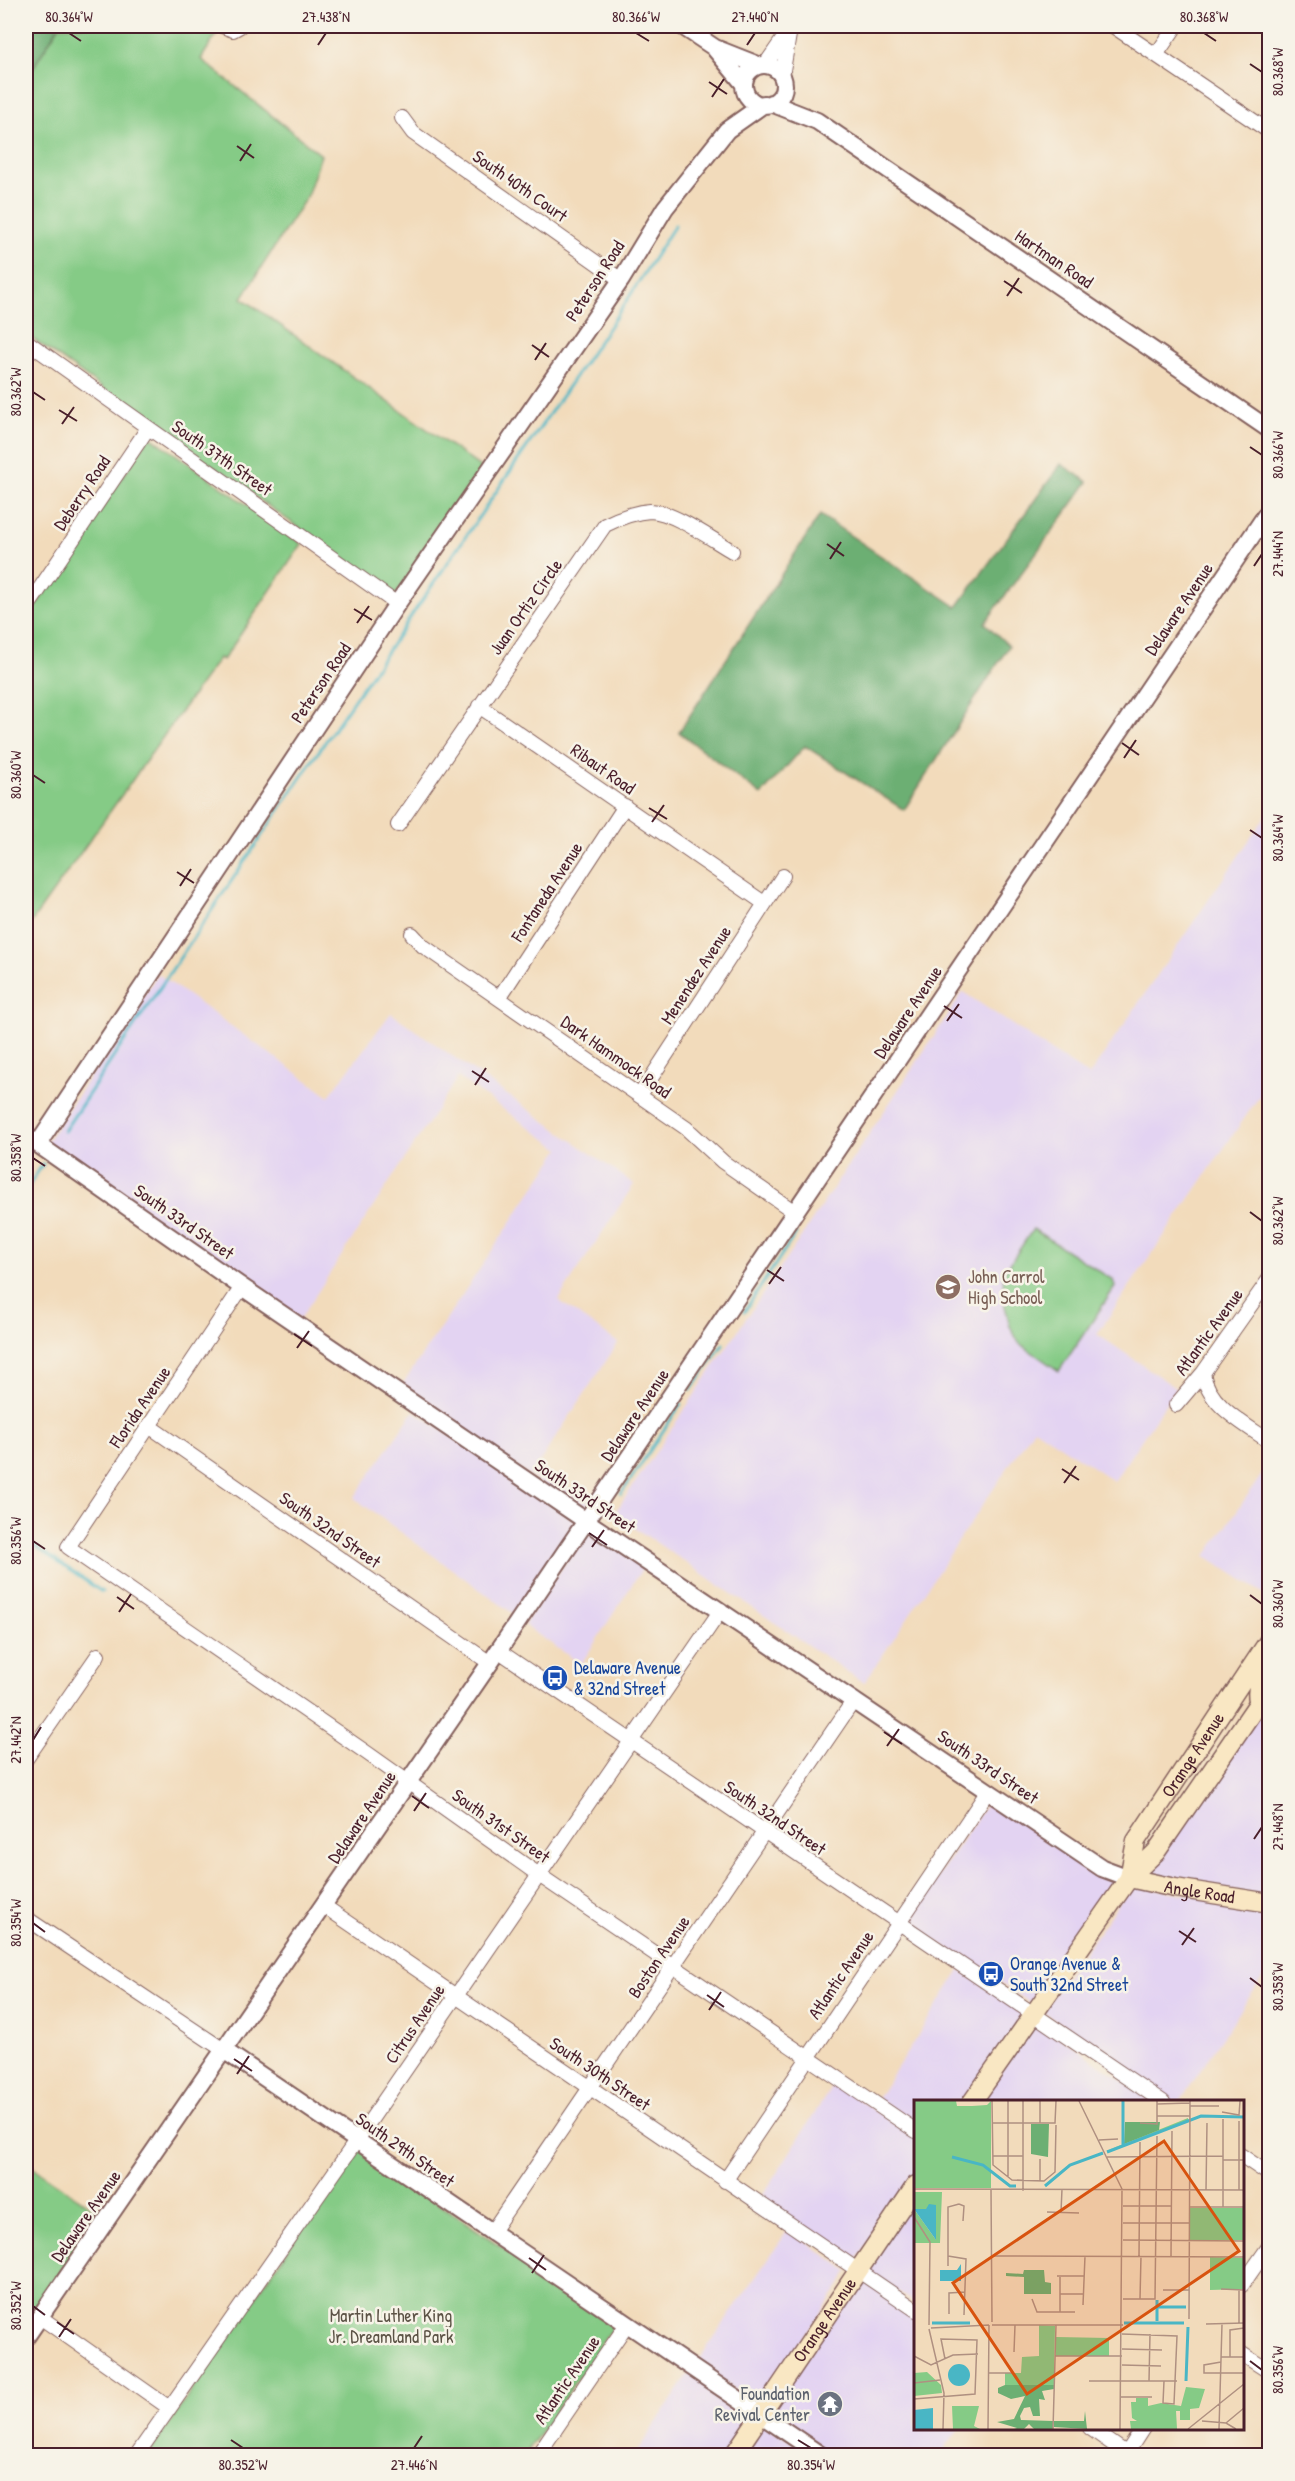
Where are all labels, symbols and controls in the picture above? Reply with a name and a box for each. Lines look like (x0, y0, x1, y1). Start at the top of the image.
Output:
text: 80.364°W (45, 6, 93, 27)
text: 27.438°N (302, 6, 350, 27)
text: 80.366°W (612, 6, 661, 27)
text: 27.440°N (731, 6, 779, 27)
text: 80.368°W (1180, 6, 1229, 27)
text: 80.368°W (1267, 47, 1288, 96)
street label: South 40th Court (468, 144, 573, 228)
street label: Hartman Road (1010, 223, 1098, 294)
street label: Peterson Road (559, 235, 630, 326)
text: 80.362°W (5, 367, 26, 416)
street label: South 37th Street (167, 414, 278, 502)
text: 80.366°W (1267, 430, 1288, 479)
street label: Deberry Road (47, 450, 116, 535)
text: 27.444°N (1267, 531, 1288, 577)
street label: Juan Ortiz Circle (483, 554, 568, 660)
street label: Delaware Avenue (1138, 557, 1219, 660)
street label: Peterson Road (284, 638, 357, 728)
street label: Ribaut Road (566, 737, 641, 800)
text: 80.360°W (5, 750, 26, 799)
text: 80.364°W (1267, 814, 1288, 862)
street label: Fontaneda Avenue (504, 837, 588, 947)
street label: Menendez Avenue (654, 921, 737, 1029)
street label: Delaware Avenue (867, 960, 948, 1063)
street label: Dark Hammock Road (556, 1009, 676, 1104)
text: 80.358°W (5, 1133, 26, 1182)
street label: South 33rd Street (129, 1178, 240, 1266)
text: 80.362°W (1267, 1196, 1288, 1245)
place label: John Carrol High School (968, 1264, 1045, 1310)
school or university icon: John Carrol High School (933, 1272, 963, 1302)
street label: Atlantic Avenue (1169, 1283, 1249, 1380)
street label: Florida Avenue (102, 1361, 176, 1453)
street label: Delaware Avenue (594, 1363, 675, 1466)
street label: South 33rd Street (530, 1453, 641, 1539)
street label: South 32nd Street (275, 1485, 387, 1574)
text: 80.356°W (5, 1516, 26, 1565)
text: 80.360°W (1267, 1579, 1288, 1628)
place label: Delaware Avenue & 32nd Street (574, 1655, 681, 1701)
bus stop icon: Delaware Avenue & 32nd Street (540, 1663, 570, 1693)
street label: Orange Avenue (1155, 1707, 1230, 1802)
text: 27.442°N (5, 1716, 26, 1764)
street label: South 33rd Street (933, 1724, 1044, 1810)
street label: Delaware Avenue (321, 1765, 402, 1868)
street label: South 32nd Street (719, 1774, 832, 1861)
street label: South 31st Street (447, 1783, 556, 1869)
text: 27.448°N (1267, 1804, 1288, 1850)
street label: Angle Road (1162, 1873, 1237, 1909)
text: 80.354°W (5, 1898, 26, 1947)
street label: Boston Avenue (622, 1910, 695, 2003)
street label: Atlantic Avenue (802, 1925, 879, 2024)
place label: Orange Avenue & South 32nd Street (1010, 1951, 1129, 1997)
bus stop icon: Orange Avenue & South 32nd Street (976, 1959, 1006, 1989)
text: 80.358°W (1267, 1962, 1288, 2011)
street label: Citrus Avenue (379, 1979, 450, 2068)
street label: South 30th Street (545, 2031, 656, 2117)
inset map (914, 2100, 1244, 2430)
street label: South 29th Street (351, 2106, 460, 2193)
street label: Delaware Avenue (45, 2165, 126, 2267)
street label: Orange Avenue (787, 2273, 862, 2367)
text: 80.352°W (5, 2281, 26, 2331)
park label: Martin Luther King Jr. Dreamland Park (329, 2303, 454, 2349)
street label: Atlantic Avenue (528, 2330, 605, 2429)
text: 80.356°W (1267, 2345, 1288, 2394)
place label: Foundation Revival Center (715, 2381, 810, 2427)
temple icon: Foundation Revival Center (815, 2389, 845, 2419)
text: 80.352°W (218, 2454, 268, 2475)
text: 27.446°N (391, 2454, 437, 2475)
text: 80.354°W (787, 2454, 836, 2475)

